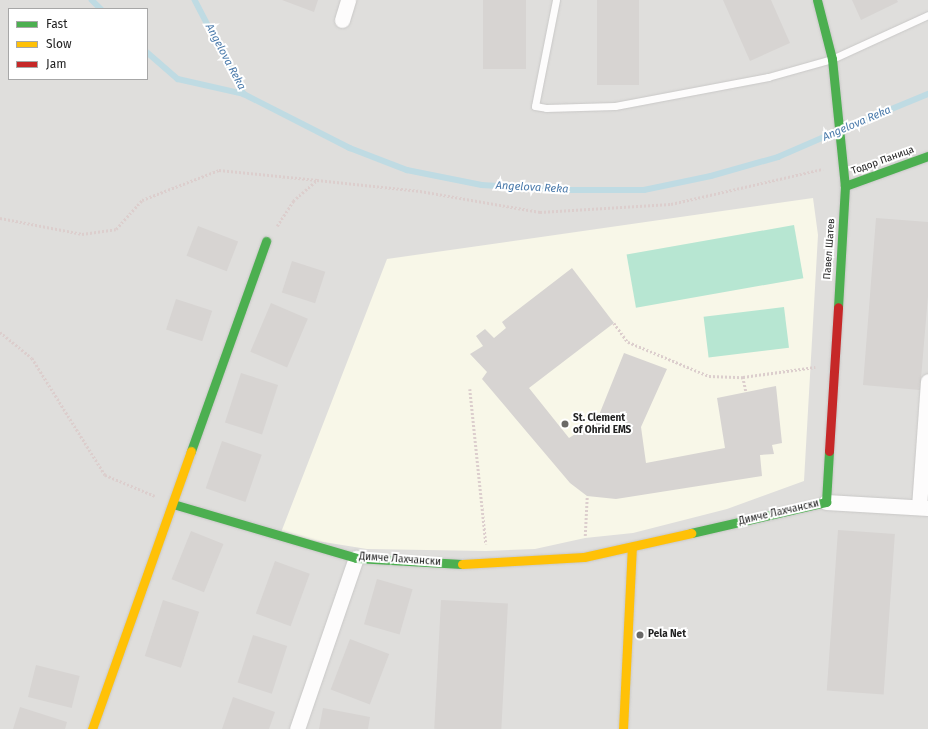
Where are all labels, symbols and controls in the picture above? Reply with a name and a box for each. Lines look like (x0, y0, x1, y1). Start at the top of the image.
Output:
legend (8, 8, 148, 80)
text: Fast (46, 17, 68, 31)
water label: Angelova Reka (202, 22, 248, 92)
text: Slow (46, 37, 72, 51)
text: Jam (46, 57, 66, 71)
water label: Angelova Reka (821, 104, 893, 144)
street label: Тодор Паница (850, 144, 916, 178)
water label: Angelova Reka (495, 180, 569, 196)
street label: Павел Шатев (822, 218, 838, 280)
place label: St. Clement of Ohrid EMS (573, 412, 631, 436)
marker: St. Clement of Ohrid EMS (560, 419, 570, 429)
street label: Димче Лахчански (738, 498, 820, 528)
street label: Димче Лахчански (359, 551, 441, 569)
place label: Pela Net (648, 629, 686, 641)
marker: Pela Net (635, 630, 645, 640)

